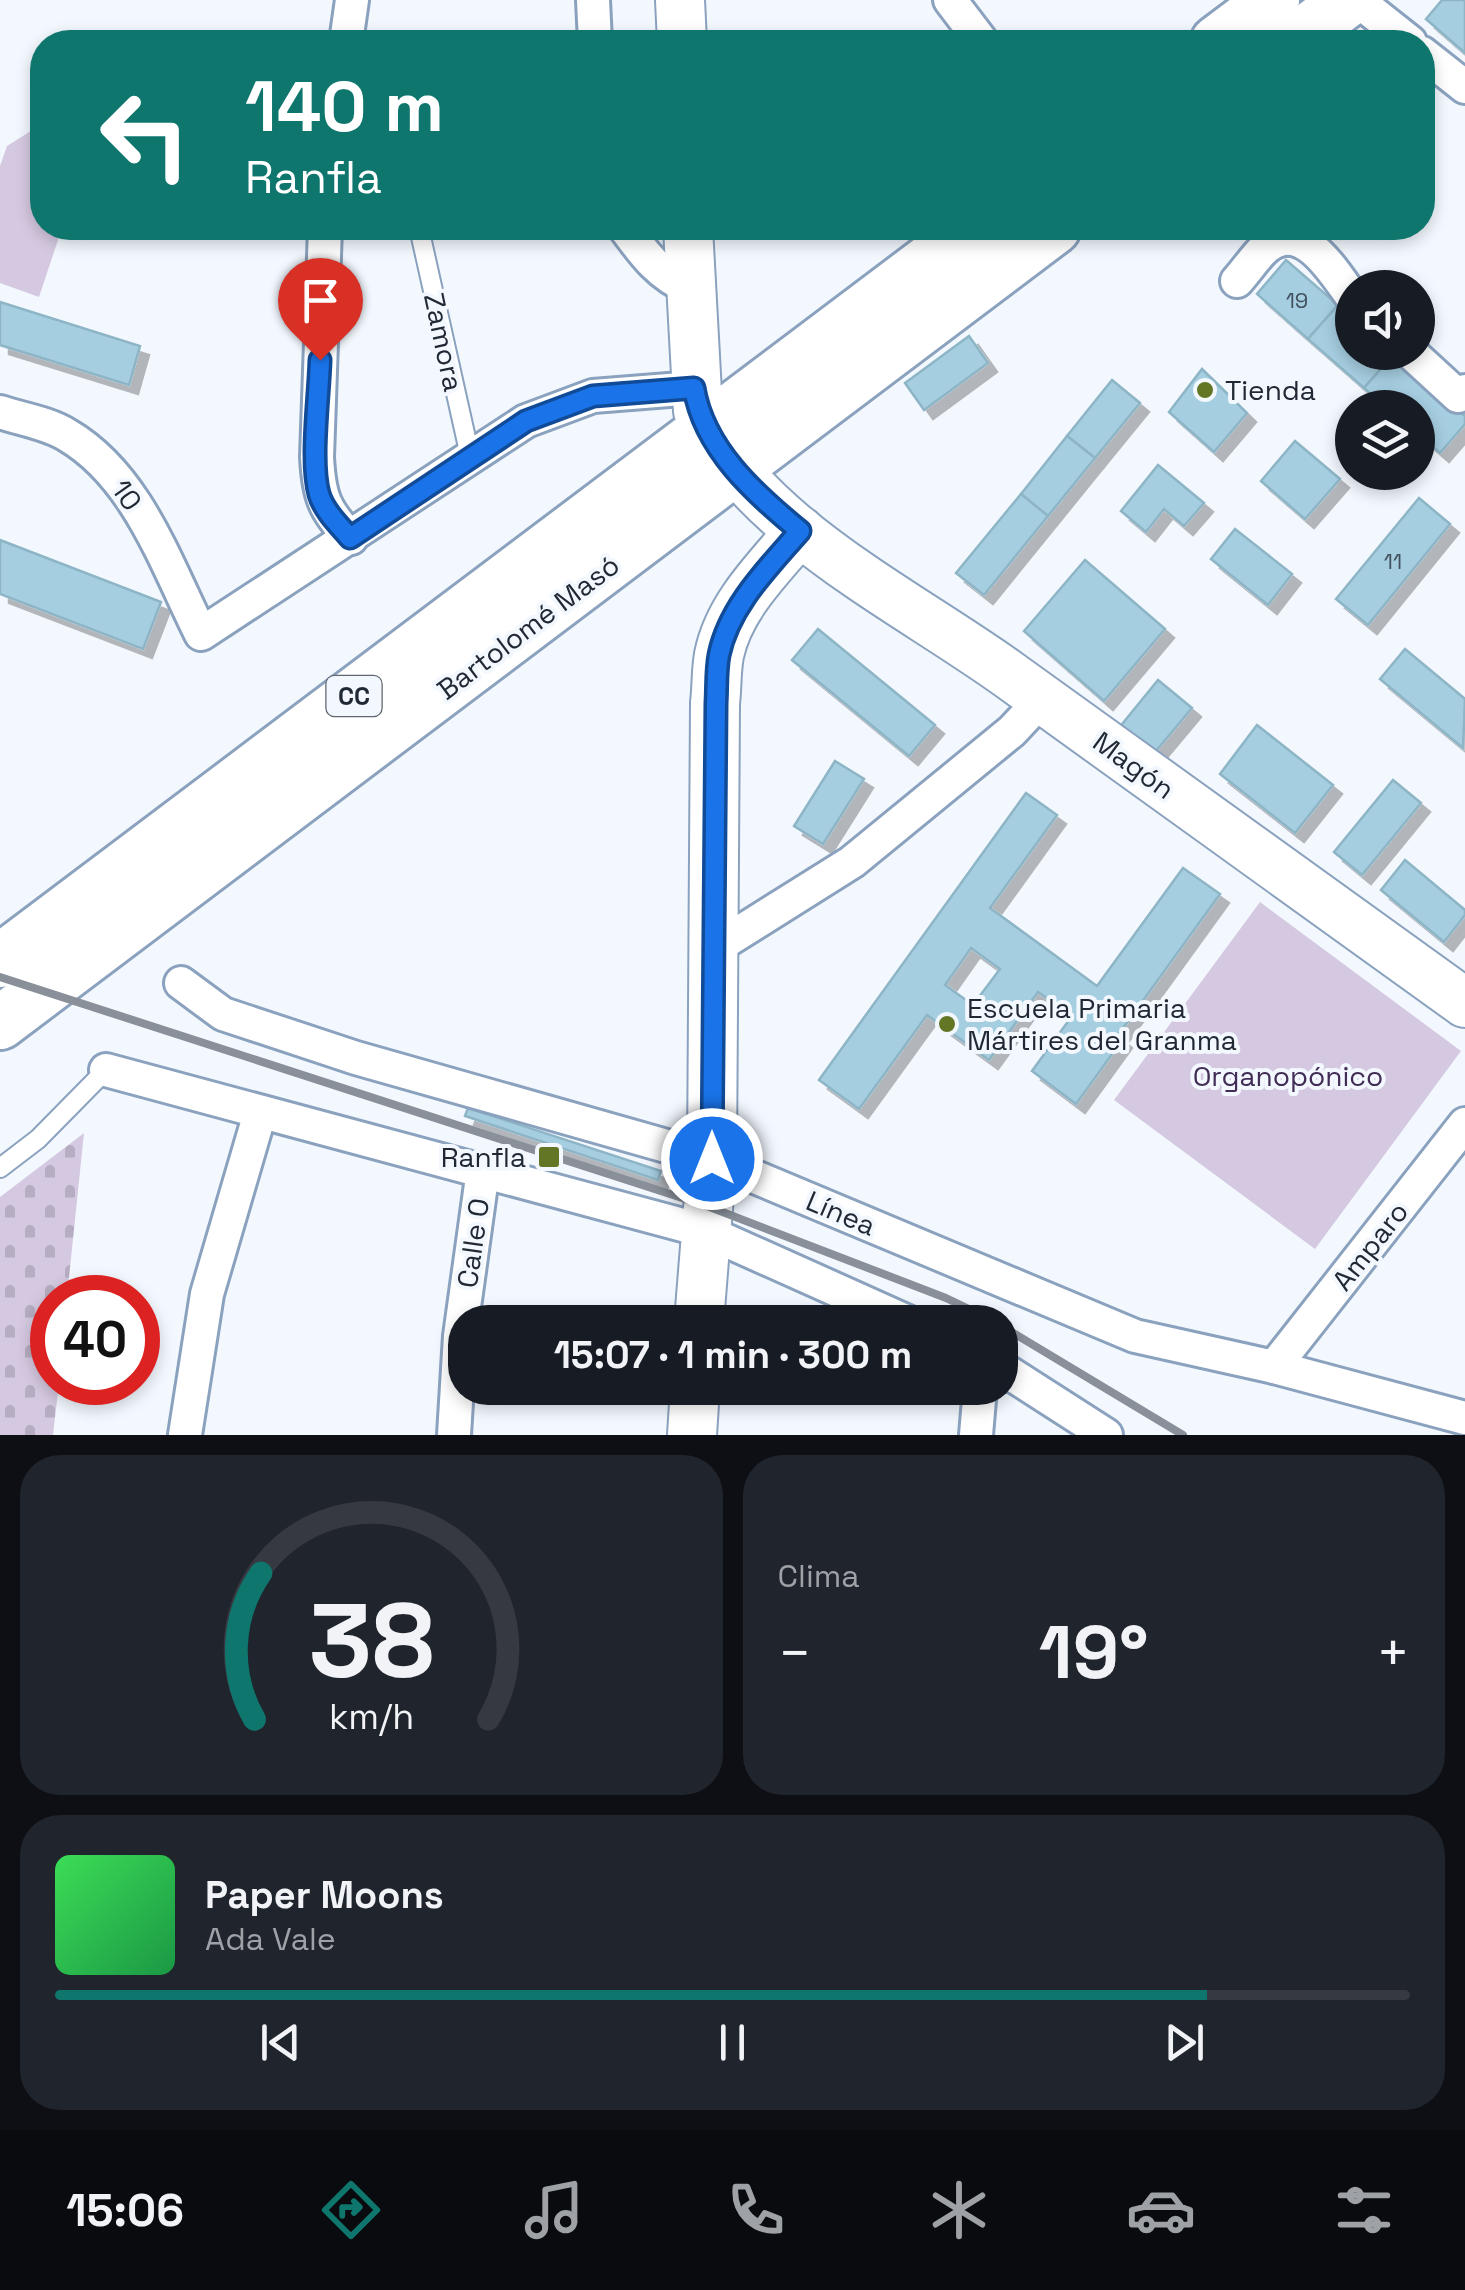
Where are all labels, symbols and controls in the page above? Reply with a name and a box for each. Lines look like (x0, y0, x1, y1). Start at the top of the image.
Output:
text: 140 m (245, 62, 444, 151)
icon: left (80, 70, 210, 200)
text: Ranfla (245, 149, 382, 206)
pin (278, 258, 363, 361)
map controls (1335, 270, 1435, 490)
button: sound (1335, 270, 1435, 370)
icon: arrive (293, 273, 348, 328)
house number: 19 (1286, 286, 1308, 314)
street label: Zamora (416, 289, 472, 395)
place label: Tienda (1225, 372, 1316, 408)
marker: Tienda (1194, 379, 1216, 401)
button: layers (1335, 390, 1435, 490)
street label: 10 (104, 473, 150, 517)
street label: Bartolomé Masó (430, 547, 626, 707)
house number: 11 (1384, 547, 1402, 575)
road number: CC (326, 676, 382, 716)
street label: Magón (1086, 723, 1182, 807)
place label: Escuela Primaria Mártires del Granma (967, 990, 1237, 1058)
marker: Escuela Primaria Mártires del Granma (936, 1013, 958, 1035)
park label: Organopónico (1193, 1058, 1383, 1094)
position arrow (660, 1107, 764, 1211)
place label: Ranfla (441, 1139, 526, 1175)
marker: Ranfla (536, 1144, 562, 1170)
street label: Línea (801, 1182, 881, 1244)
street label: Amparo (1324, 1194, 1416, 1298)
street label: Calle O (449, 1196, 497, 1290)
speed limit sign: 40 (30, 1275, 160, 1405)
text: 15:07 · 1 min · 300 m (554, 1331, 912, 1379)
text: Clima (778, 1556, 860, 1596)
text: 38 (308, 1575, 434, 1707)
text: 19° (1039, 1604, 1149, 1700)
text: − (778, 1618, 812, 1688)
text: + (1376, 1618, 1410, 1688)
text: km/h (329, 1694, 414, 1739)
text: Paper Moons (205, 1871, 444, 1919)
text: Ada Vale (205, 1919, 336, 1959)
icon: previous (253, 2015, 308, 2070)
icon: pause (705, 2015, 760, 2070)
icon: next (1157, 2015, 1212, 2070)
icon: directions (316, 2175, 386, 2245)
icon: music (519, 2175, 589, 2245)
icon: phone (721, 2175, 791, 2245)
icon: climate (924, 2175, 994, 2245)
icon: car (1126, 2175, 1196, 2245)
icon: filters (1329, 2175, 1399, 2245)
text: 15:06 (66, 2182, 184, 2239)

